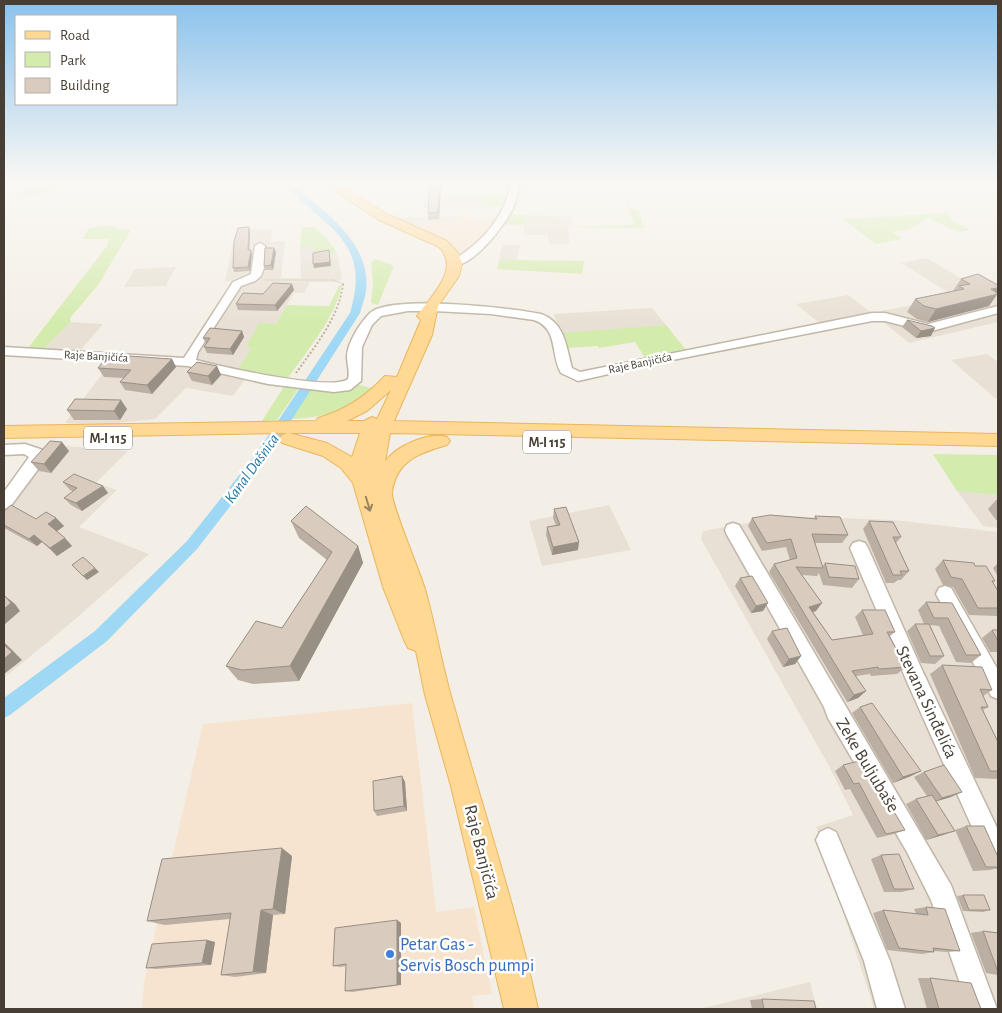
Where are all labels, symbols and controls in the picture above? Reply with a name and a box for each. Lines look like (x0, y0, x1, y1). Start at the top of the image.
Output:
legend (15, 15, 178, 105)
text: Road (60, 28, 90, 43)
text: Park (60, 53, 86, 68)
text: Building (60, 78, 110, 93)
street label: Raje Banjičića (63, 348, 129, 365)
street label: Raje Banjičića (607, 350, 673, 377)
road number: M-I 115 (84, 426, 132, 449)
water label: Kanal Dašnica (221, 431, 282, 506)
road number: M-I 115 (523, 431, 571, 454)
one-way arrow (363, 496, 373, 512)
street label: Stevana Sinđelića (892, 643, 960, 762)
street label: Zeke Buljubaše (832, 715, 902, 816)
street label: Raje Banjičića (461, 803, 501, 901)
place label: Petar Gas - Servis Bosch pumpi (400, 936, 534, 975)
marker: Petar Gas - Servis Bosch pumpi (384, 948, 396, 960)

